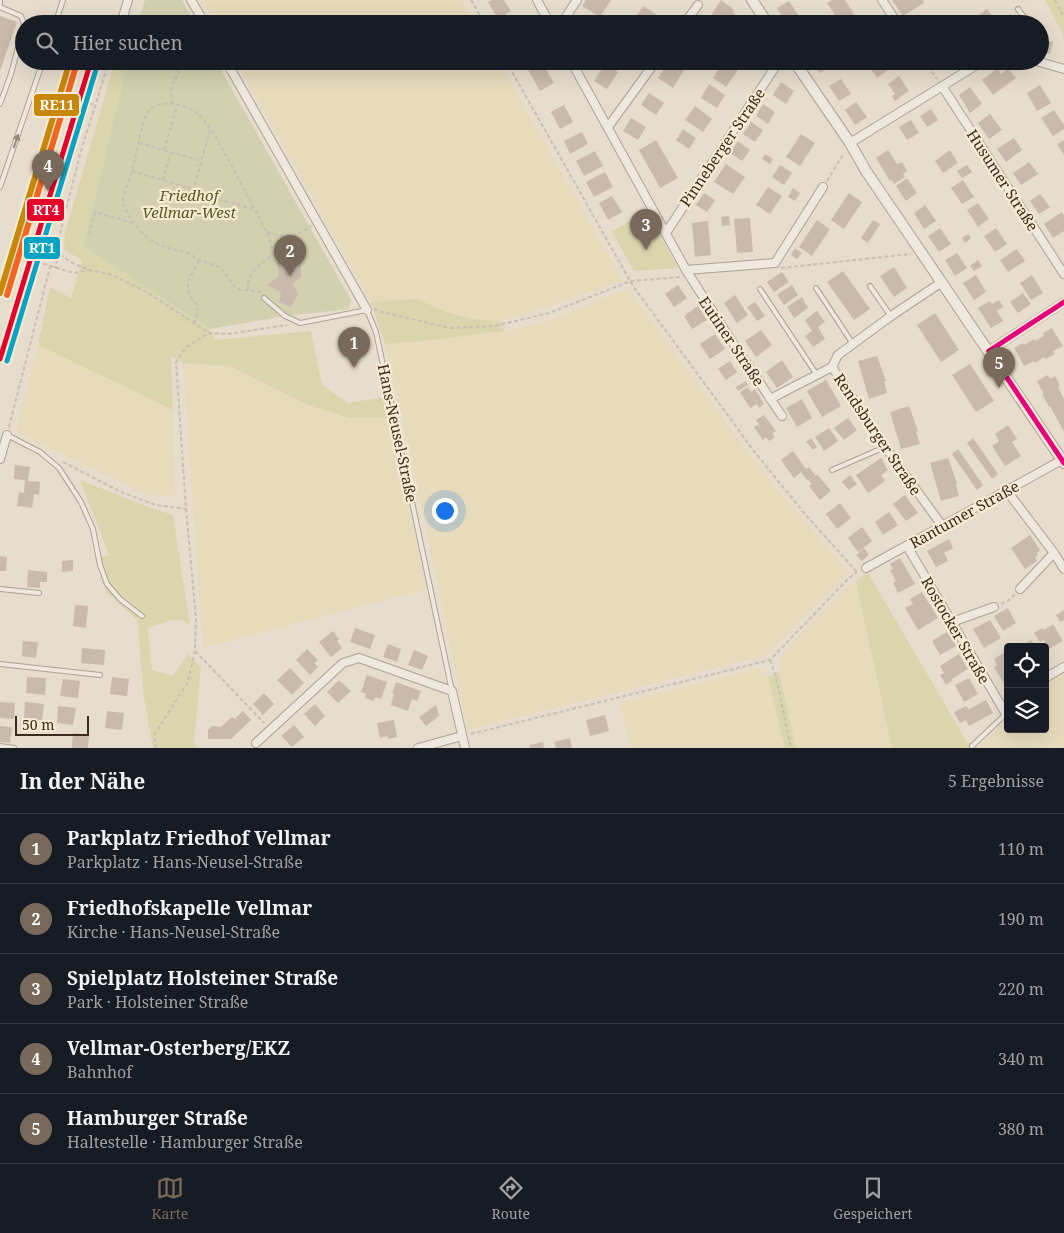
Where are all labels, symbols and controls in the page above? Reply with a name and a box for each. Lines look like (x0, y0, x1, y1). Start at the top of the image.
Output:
search box (15, 15, 1049, 70)
icon: search (33, 29, 61, 57)
text: Hier suchen (73, 30, 183, 56)
street label: Pinneberger Straße (675, 84, 769, 210)
line badge: RE11 (33, 93, 80, 117)
text: RE11 (40, 95, 75, 114)
street label: Husumer Straße (963, 125, 1043, 235)
one-way arrow (12, 133, 20, 148)
pin: 4 (32, 150, 64, 191)
park label: Friedhof Vellmar-West (142, 185, 237, 222)
line badge: RT4 (26, 198, 65, 222)
text: RT4 (33, 200, 59, 219)
pin: 3 (630, 209, 662, 250)
pin: 2 (274, 235, 306, 276)
line badge: RT1 (23, 236, 61, 260)
text: RT1 (29, 238, 55, 257)
street label: Eutiner Straße (695, 292, 769, 390)
pin: 1 (338, 327, 370, 368)
pin: 5 (983, 347, 1015, 388)
street label: Hans-Neusel-Straße (374, 362, 422, 504)
street label: Rendsburger Straße (830, 369, 926, 499)
street label: Rantumer Straße (906, 476, 1022, 552)
your location (432, 498, 458, 524)
street label: Rostocker Straße (917, 573, 995, 687)
map controls (1004, 643, 1049, 733)
button: locate (1004, 643, 1049, 688)
button: layers (1004, 688, 1049, 733)
scale bar (15, 713, 89, 736)
text: 50 m (22, 715, 55, 734)
text: In der Nähe (20, 767, 145, 795)
text: 5 Ergebnisse (948, 770, 1044, 792)
text: Parkplatz Friedhof Vellmar (67, 825, 331, 851)
text: 1 (31, 838, 41, 860)
text: 110 m (998, 838, 1044, 860)
text: Parkplatz · Hans-Neusel-Straße (67, 851, 303, 873)
text: Friedhofskapelle Vellmar (67, 895, 312, 921)
text: 2 (31, 908, 41, 930)
text: 190 m (998, 908, 1044, 930)
text: Kirche · Hans-Neusel-Straße (67, 921, 280, 943)
text: Spielplatz Holsteiner Straße (67, 965, 338, 991)
text: 3 (31, 978, 41, 1000)
text: 220 m (998, 978, 1044, 1000)
text: Park · Holsteiner Straße (67, 991, 248, 1013)
text: Vellmar-Osterberg/EKZ (67, 1035, 290, 1061)
text: 4 (31, 1048, 41, 1070)
text: 340 m (998, 1048, 1044, 1070)
text: Bahnhof (67, 1061, 132, 1083)
text: Hamburger Straße (67, 1105, 248, 1131)
text: 5 (31, 1118, 41, 1140)
text: 380 m (998, 1118, 1044, 1140)
text: Haltestelle · Hamburger Straße (67, 1131, 303, 1153)
tab: Karte (152, 1174, 188, 1223)
tab: Route (491, 1174, 530, 1223)
tab: Gespeichert (833, 1174, 912, 1223)

